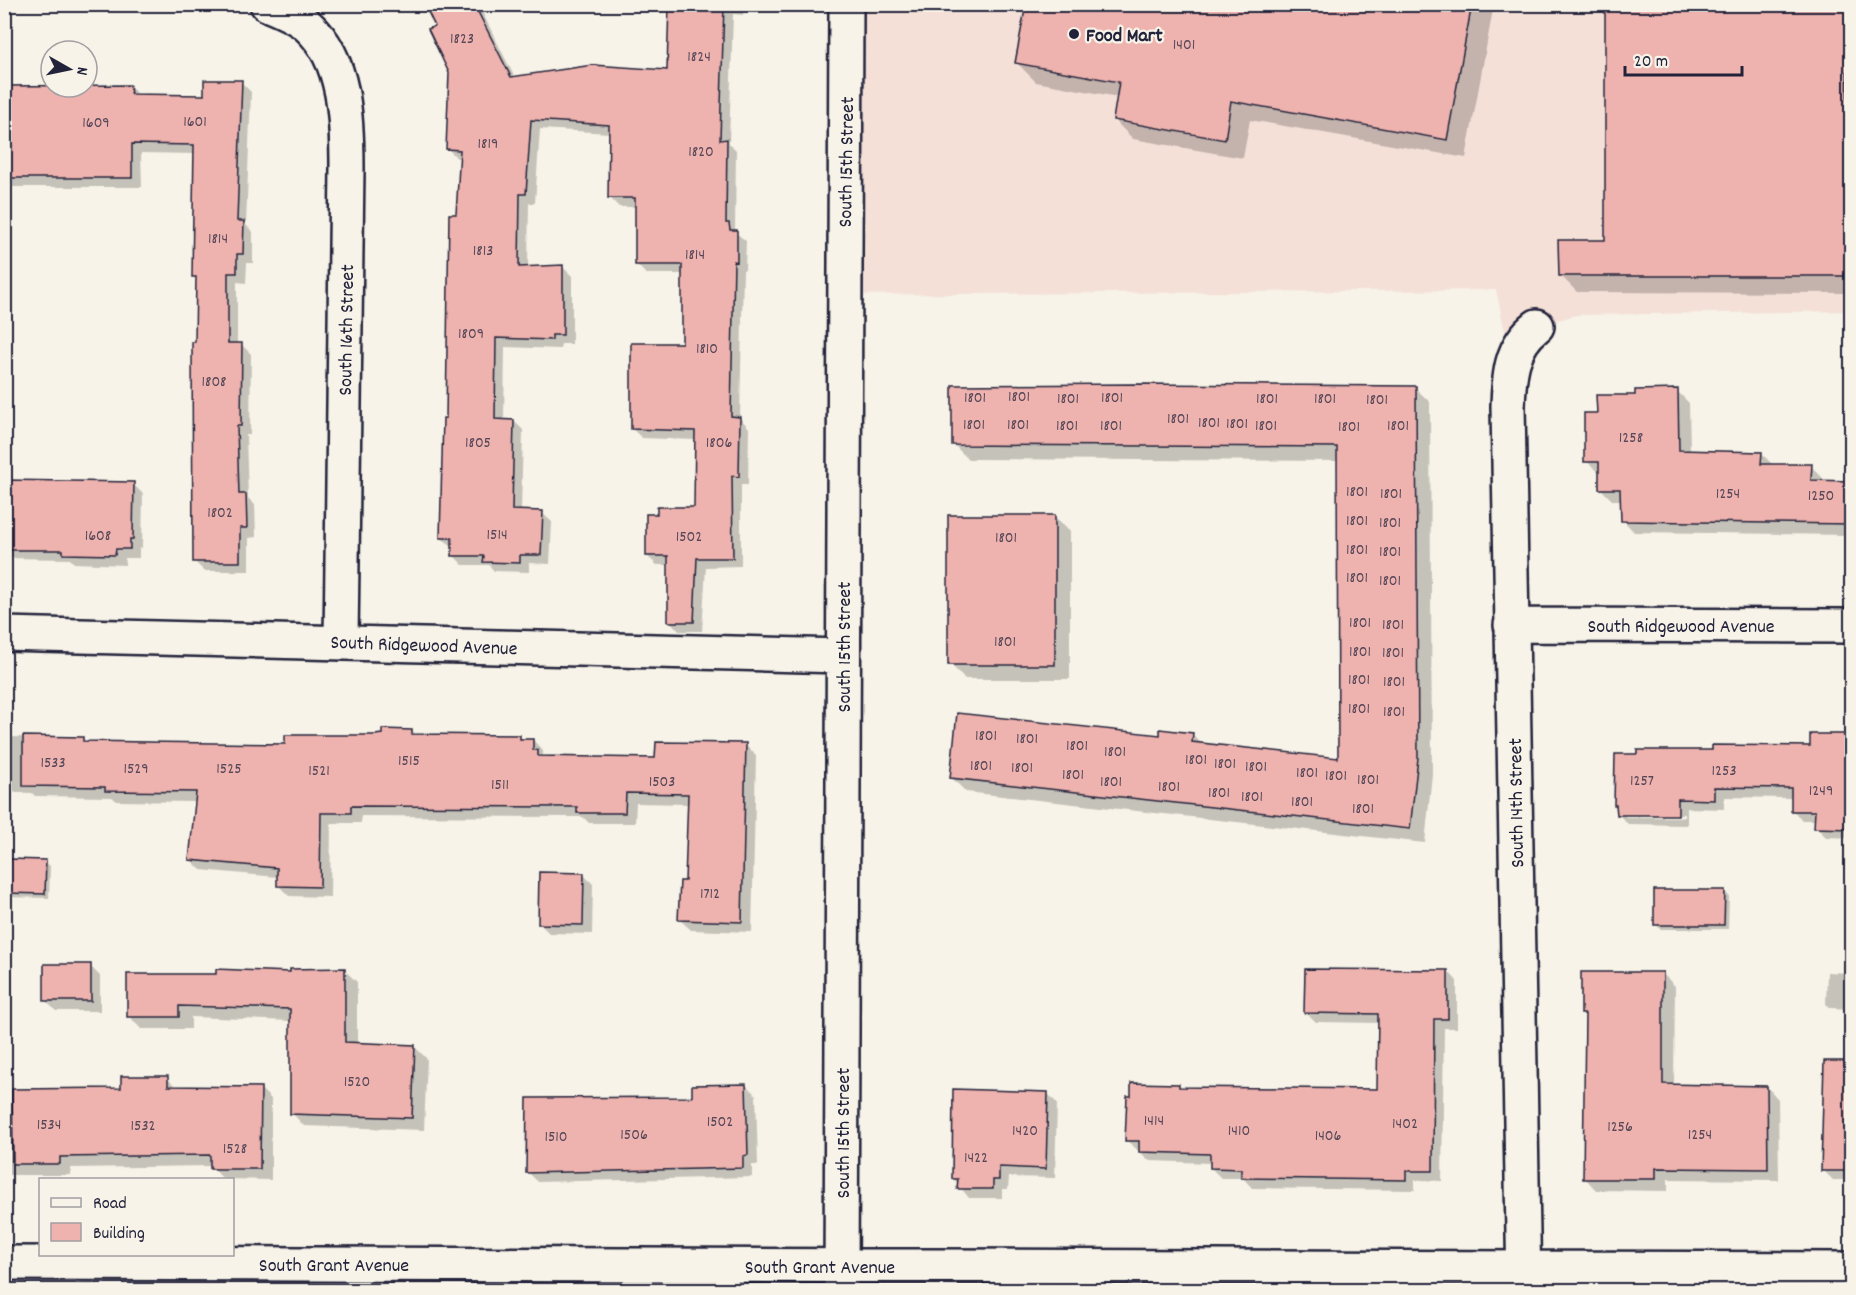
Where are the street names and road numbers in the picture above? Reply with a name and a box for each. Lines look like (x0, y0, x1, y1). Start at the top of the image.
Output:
street label: South 15th Street (833, 96, 863, 228)
street label: South 16th Street (333, 264, 363, 396)
street label: South 15th Street (832, 582, 860, 712)
street label: South Ridgewood Avenue (1587, 614, 1775, 642)
street label: South Ridgewood Avenue (330, 630, 518, 664)
street label: South 14th Street (1503, 738, 1533, 868)
street label: South 15th Street (831, 1068, 859, 1198)
street label: South Grant Avenue (259, 1253, 409, 1281)
street label: South Grant Avenue (745, 1255, 895, 1283)

